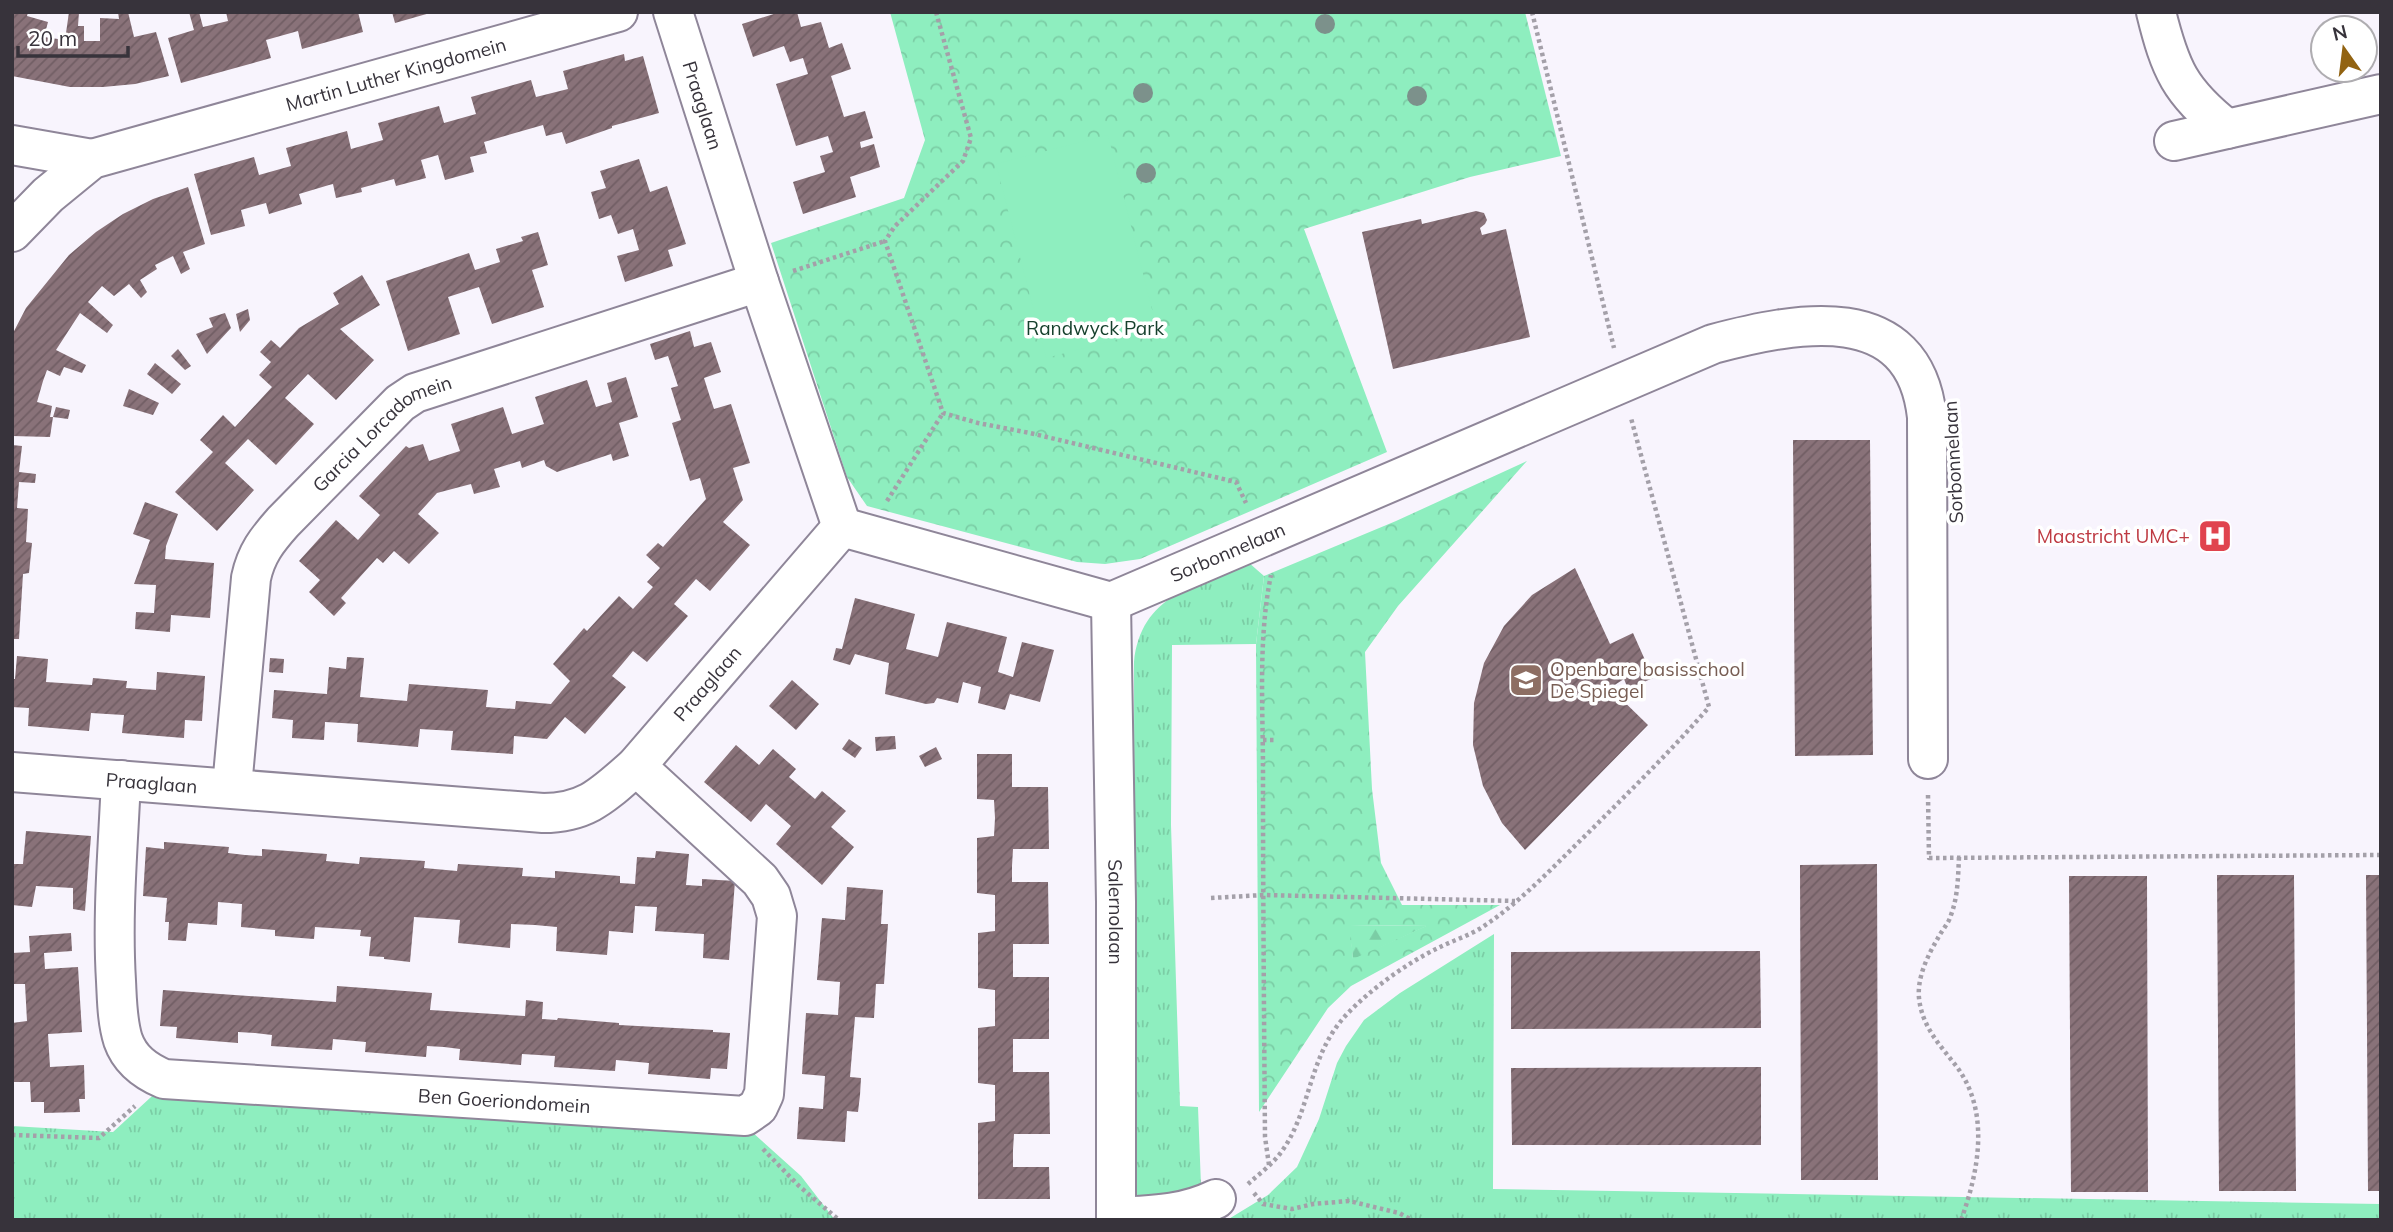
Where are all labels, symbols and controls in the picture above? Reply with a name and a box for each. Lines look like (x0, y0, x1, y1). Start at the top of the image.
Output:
scale bar (18, 14, 128, 58)
north arrow (2309, 14, 2379, 84)
text: N (2330, 19, 2350, 46)
text: 20 m (28, 25, 77, 51)
street label: Martin Luther Kingdomein (283, 32, 509, 116)
street label: Praaglaan (677, 58, 728, 153)
park label: Randwyck Park (1026, 316, 1164, 340)
street label: Garcia Lorcadomein (307, 370, 455, 497)
street label: Sorbonnelaan (1938, 400, 1968, 524)
street label: Sorbonnelaan (1166, 517, 1289, 587)
hospital icon: Maastricht UMC+ (2196, 517, 2234, 555)
place label: Maastricht UMC+ (2037, 524, 2190, 548)
street label: Praaglaan (668, 641, 746, 726)
place label: Openbare basisschool De Spiegel (1550, 657, 1745, 703)
school or university icon: Openbare basisschool De Spiegel (1507, 661, 1545, 699)
street label: Praaglaan (105, 767, 198, 798)
street label: Salernolaan (1103, 859, 1128, 965)
street label: Ben Goeriondomein (417, 1083, 591, 1118)

